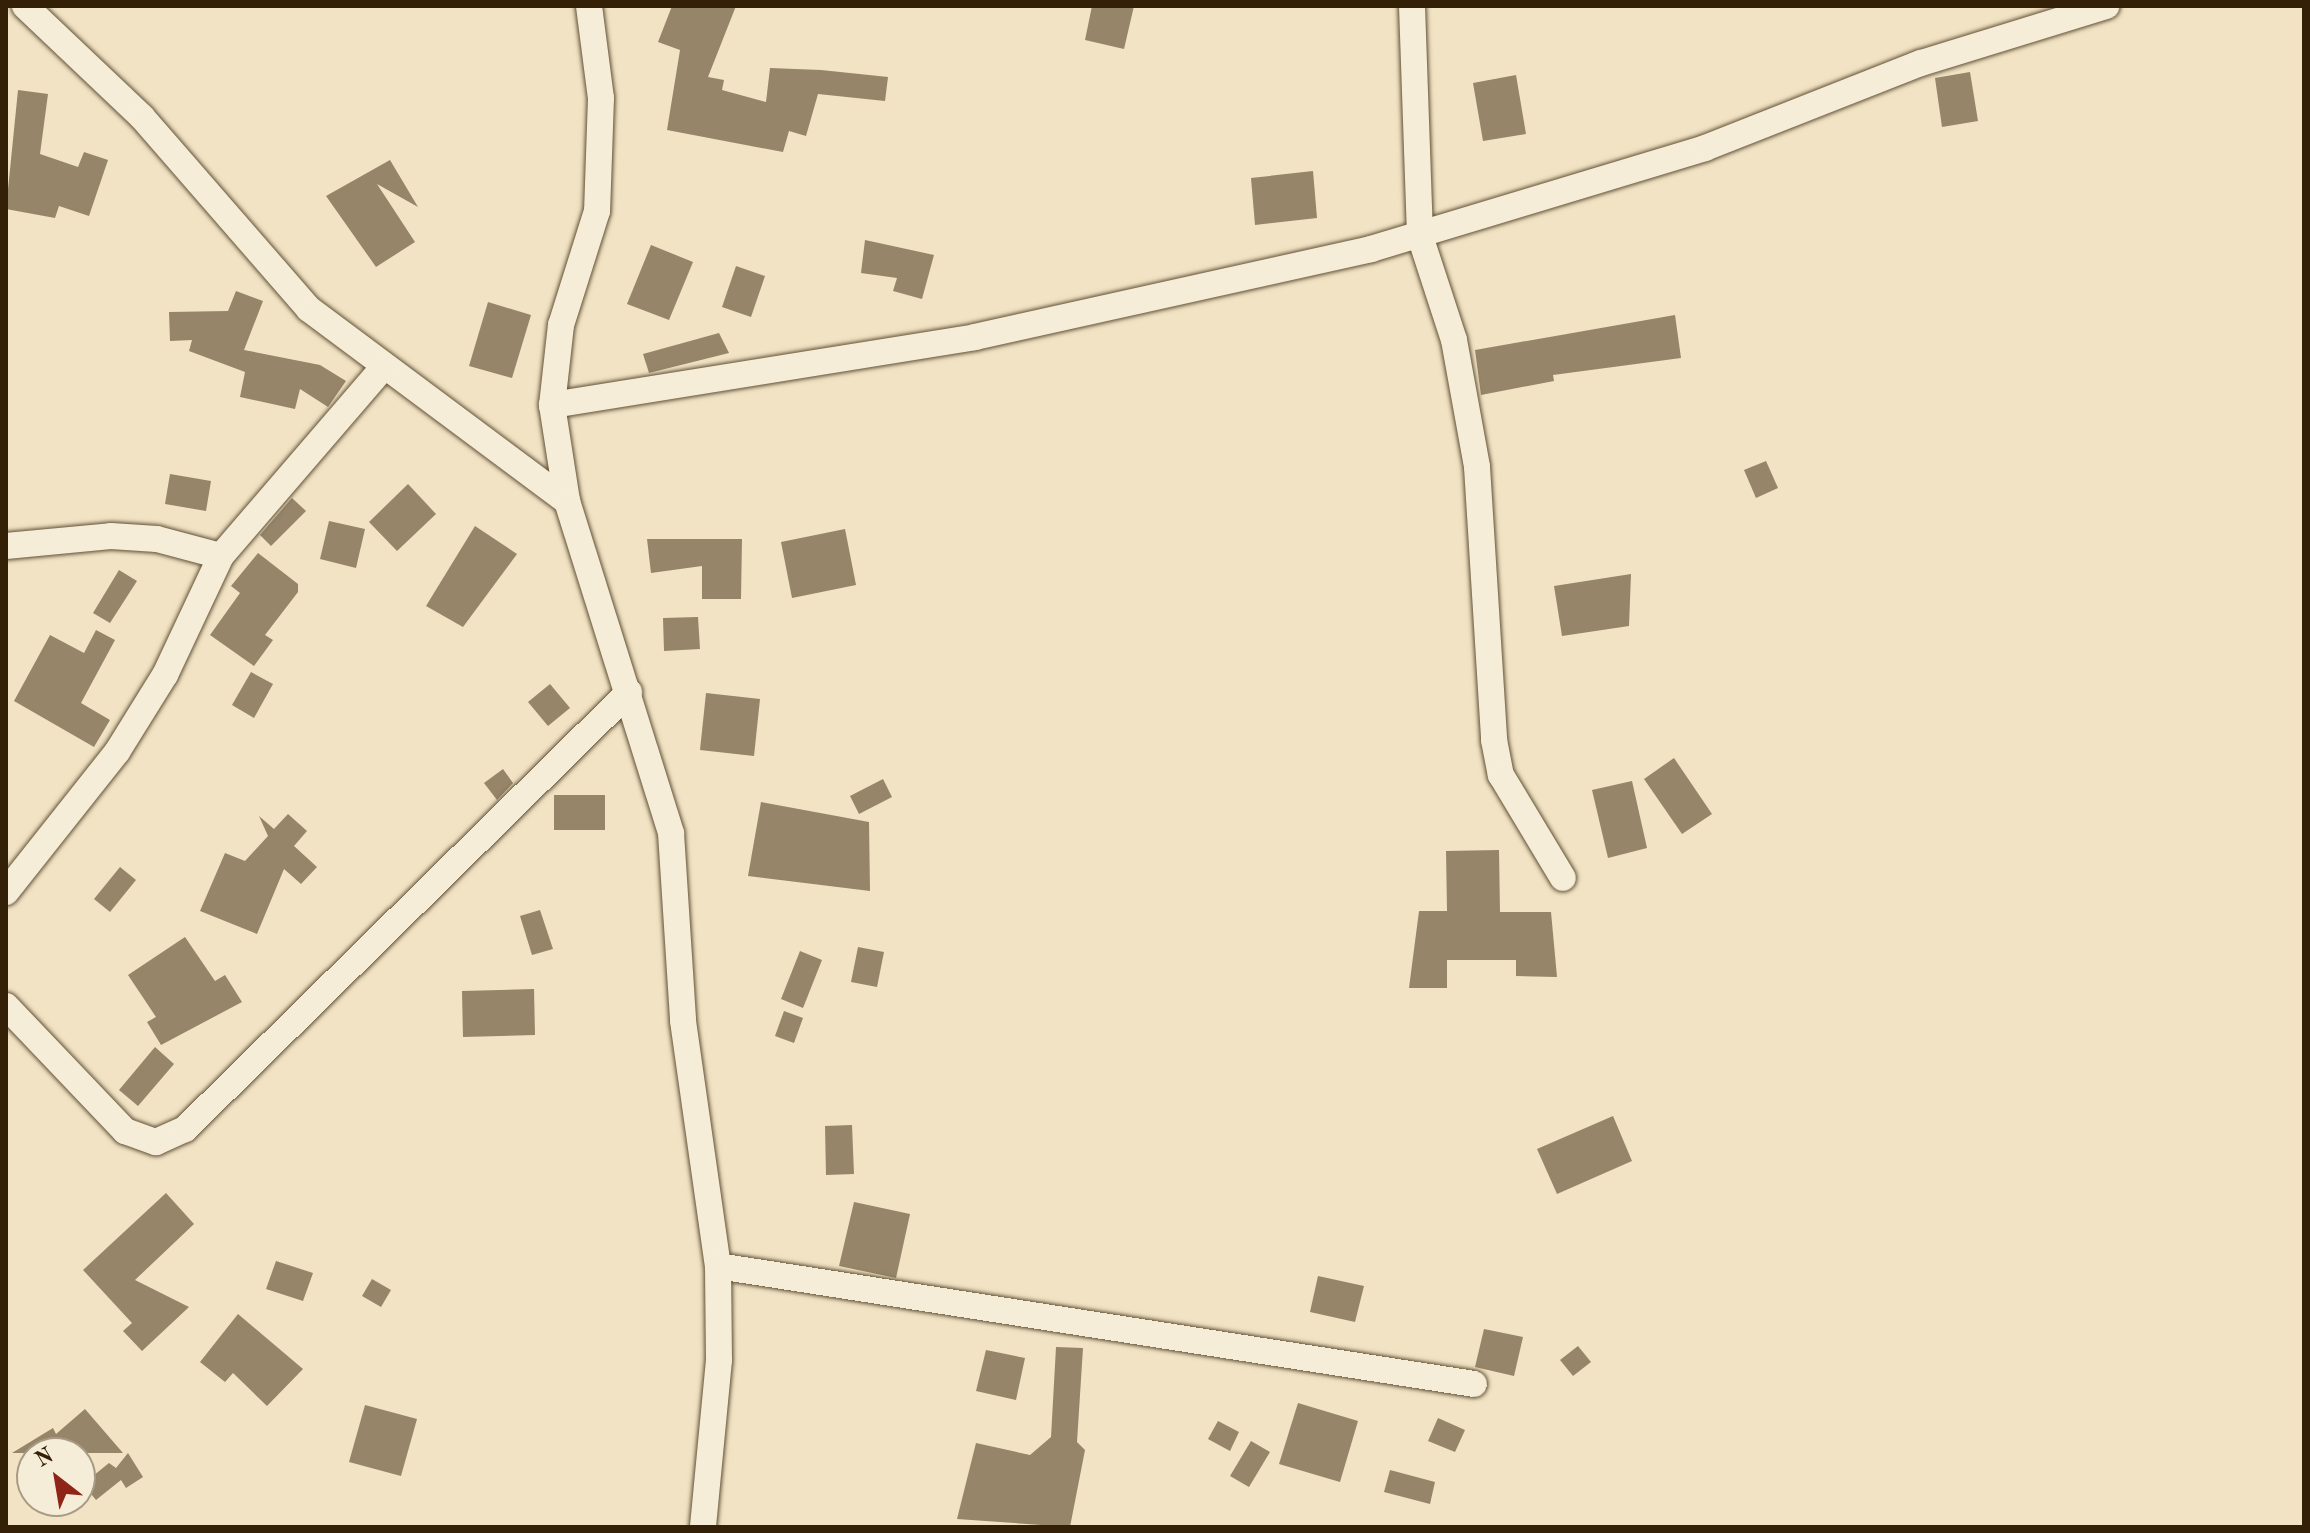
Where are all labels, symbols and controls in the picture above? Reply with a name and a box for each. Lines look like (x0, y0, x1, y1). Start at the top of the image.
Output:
north arrow (16, 1437, 96, 1517)
text: N (32, 1444, 58, 1472)

